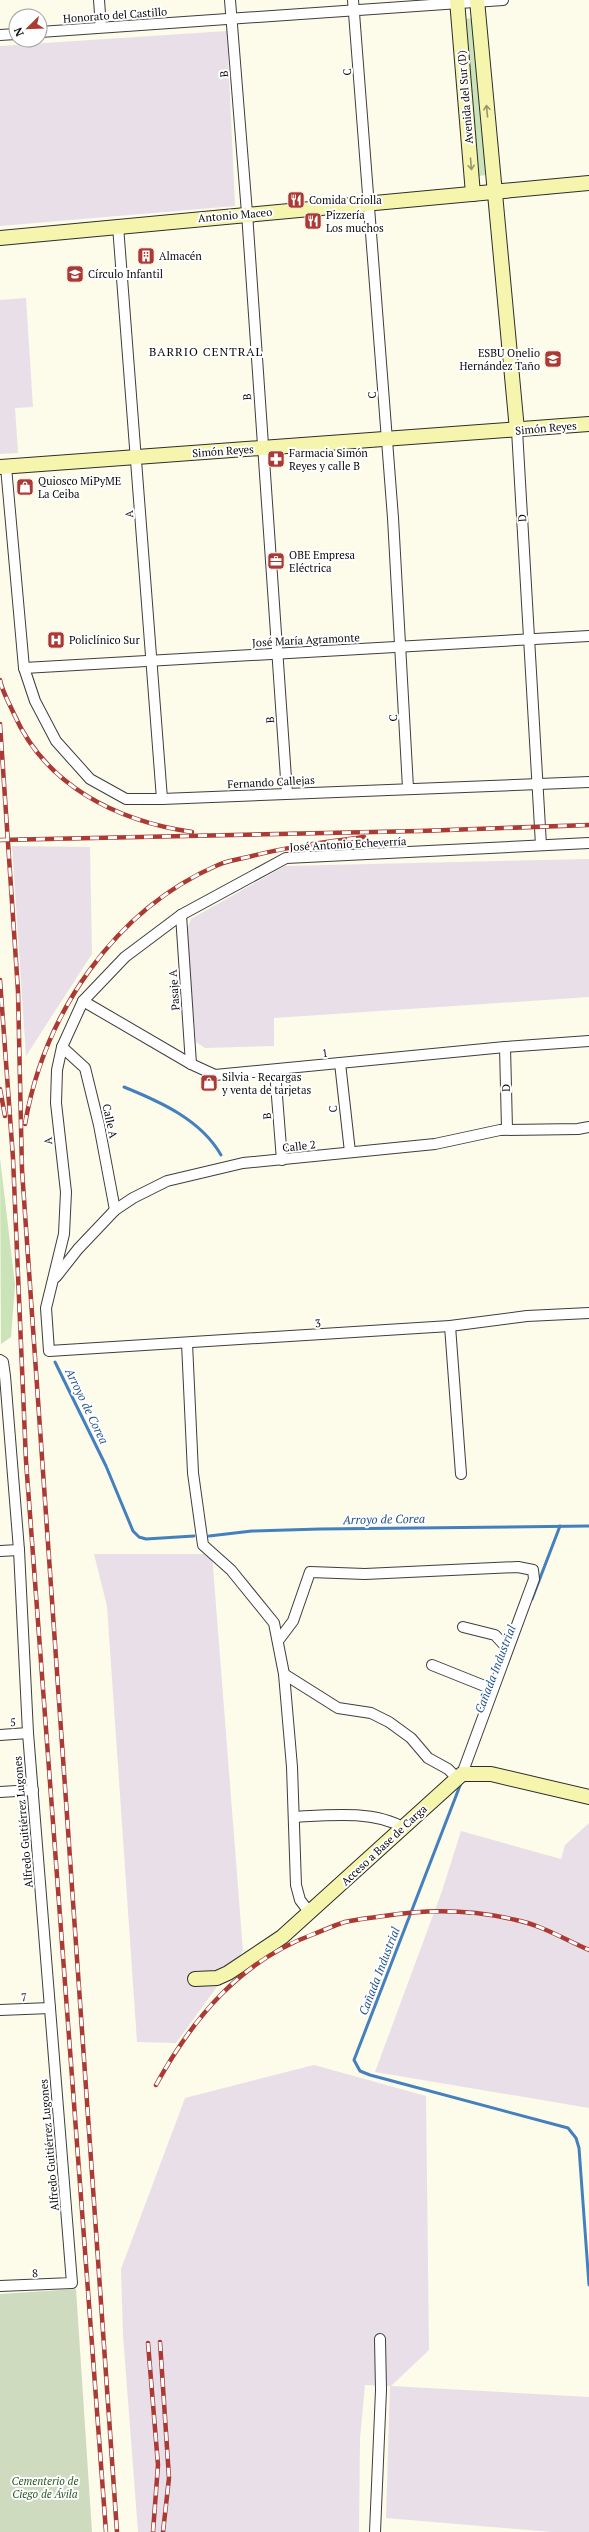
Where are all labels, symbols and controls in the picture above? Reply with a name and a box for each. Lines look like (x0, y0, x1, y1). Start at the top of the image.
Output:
street label: Honorato del Castillo (62, 4, 168, 26)
north arrow (8, 8, 48, 48)
text: N (10, 25, 27, 38)
street label: Avenida del Sur (D) (454, 49, 476, 144)
street label: C (340, 68, 354, 76)
street label: B (217, 70, 231, 78)
one-way arrow (484, 105, 491, 118)
one-way arrow (467, 157, 474, 170)
restaurant icon: Comida Criolla (286, 190, 306, 210)
place label: Comida Criolla (309, 193, 382, 207)
street label: Antonio Maceo (197, 205, 273, 225)
place label: Pizzería Los muchos (326, 208, 384, 235)
restaurant icon: Pizzería Los muchos (303, 211, 323, 231)
building icon: Almacén (136, 246, 156, 266)
place label: Almacén (159, 249, 202, 263)
school or university icon: Círculo Infantil (65, 264, 85, 284)
place label: Círculo Infantil (88, 267, 163, 281)
district label: BARRIO CENTRAL (149, 344, 263, 359)
place label: ESBU Onelio Hernández Taño (459, 346, 540, 373)
school or university icon: ESBU Onelio Hernández Taño (543, 349, 563, 369)
street label: C (365, 391, 379, 399)
street label: B (240, 393, 254, 401)
street label: Simón Reyes (515, 418, 578, 438)
street label: Simón Reyes (192, 442, 255, 460)
place label: Farmacia Simón Reyes y calle B (289, 446, 368, 473)
pharmacy icon: Farmacia Simón Reyes y calle B (266, 449, 286, 469)
place label: Quiosco MiPyME La Ceiba (38, 474, 121, 501)
shop icon: Quiosco MiPyME La Ceiba (15, 477, 35, 497)
street label: A (122, 509, 136, 518)
street label: D (515, 514, 529, 522)
place label: OBE Empresa Eléctrica (289, 548, 356, 575)
office icon: OBE Empresa Eléctrica (266, 551, 286, 571)
hospital icon: Policlínico Sur (46, 630, 66, 650)
street label: José María Agramonte (252, 630, 361, 650)
place label: Policlínico Sur (69, 633, 140, 647)
street label: C (386, 714, 400, 722)
street label: B (263, 716, 277, 724)
street label: Fernando Callejas (227, 773, 315, 791)
street label: José Antonio Echeverría (289, 834, 407, 854)
street label: Pasaje A (166, 969, 182, 1011)
street label: 1 (321, 1046, 329, 1060)
place label: Silvia - Recargas y venta de tarjetas (221, 1070, 311, 1097)
shop icon: Silvia - Recargas y venta de tarjetas (199, 1073, 219, 1093)
street label: D (499, 1084, 513, 1092)
street label: Calle A (100, 1103, 121, 1140)
street label: C (326, 1105, 340, 1113)
street label: B (260, 1112, 274, 1120)
street label: A (41, 1136, 55, 1145)
street label: Calle 2 (282, 1137, 316, 1155)
street label: 3 (315, 1316, 322, 1330)
water label: Arroyo de Corea (62, 1365, 112, 1446)
water label: Arroyo de Corea (342, 1511, 425, 1527)
water label: Cañada Industrial (471, 1622, 519, 1715)
street label: 5 (10, 1715, 16, 1729)
street label: Alfredo Guitiérrez Lugones (10, 1755, 36, 1888)
street label: Acceso a Base de Carga (338, 1801, 430, 1888)
water label: Cañada Industrial (355, 1924, 403, 2017)
street label: 7 (21, 1990, 27, 2004)
street label: Alfredo Guitiérrez Lugones (36, 2078, 62, 2211)
street label: 8 (32, 2266, 38, 2280)
park label: Cementerio de Ciego de Ávila (12, 2474, 78, 2501)

